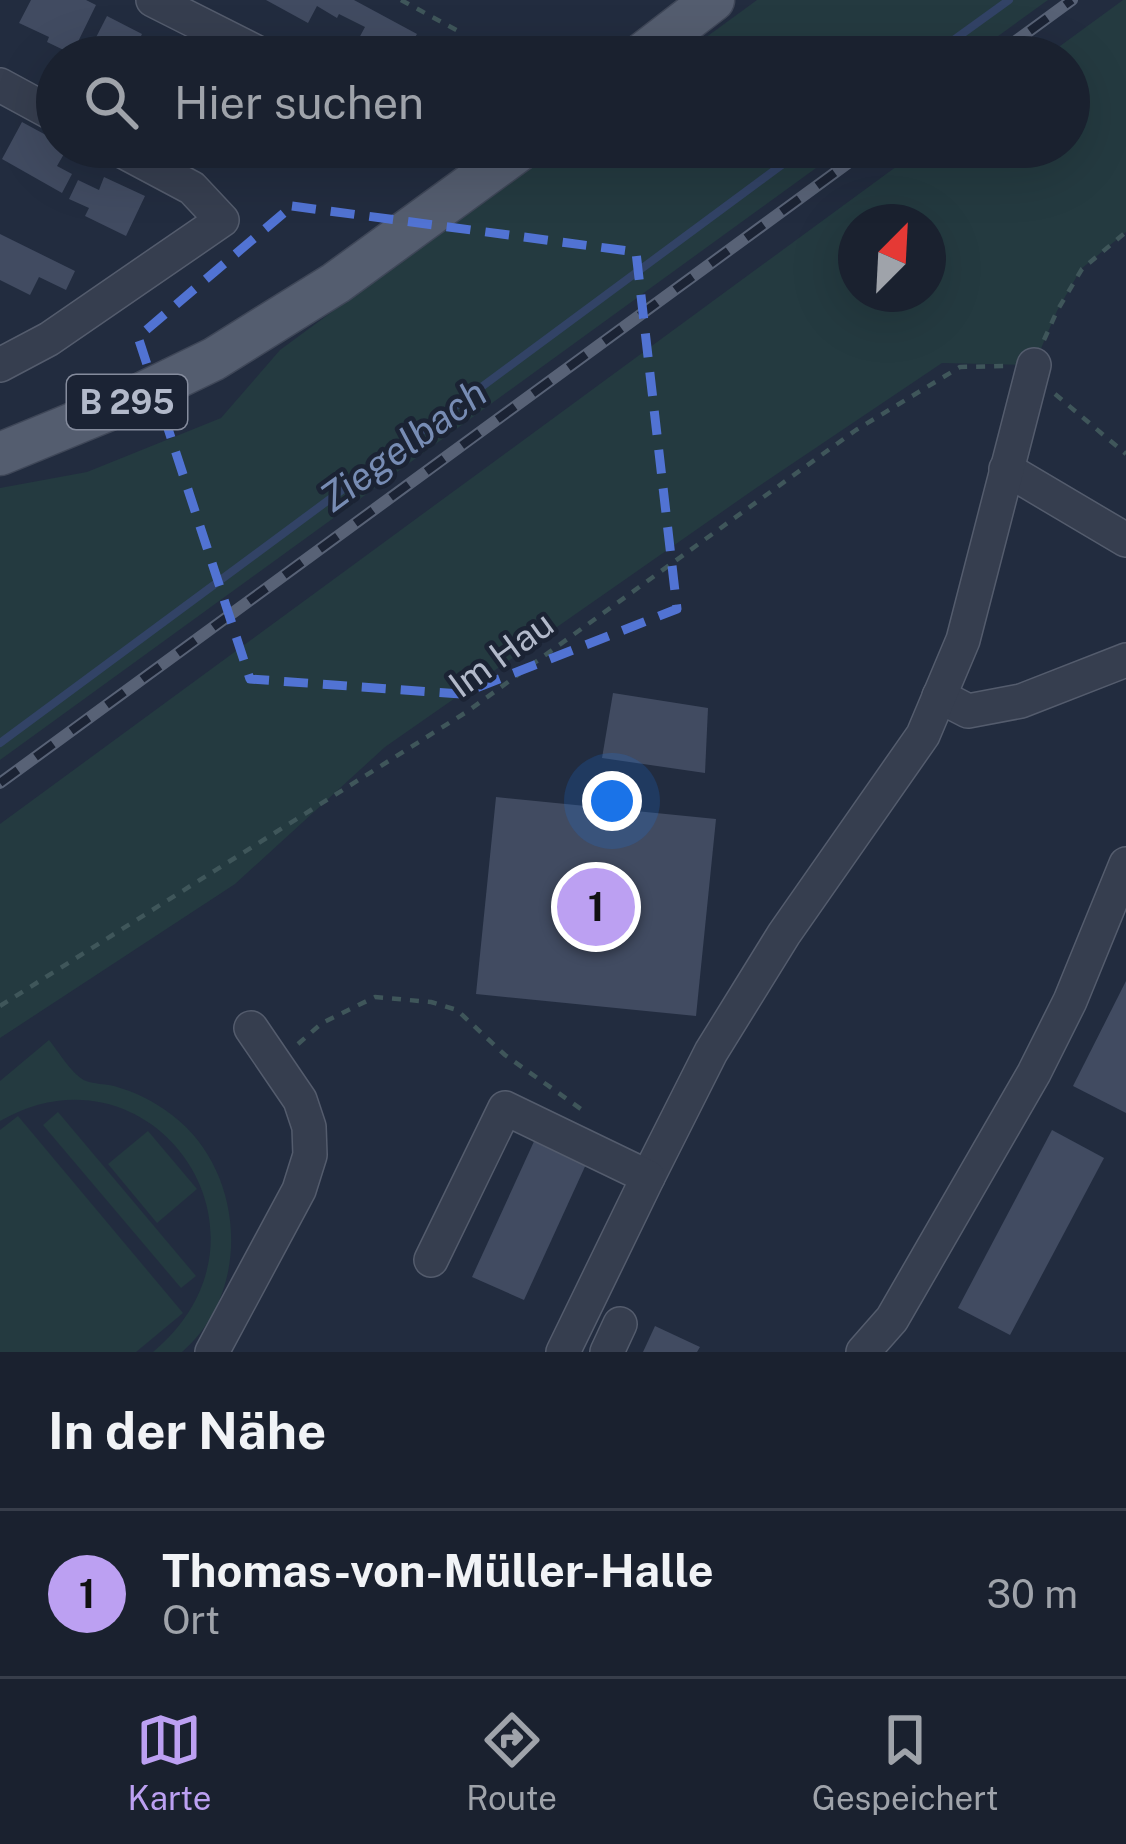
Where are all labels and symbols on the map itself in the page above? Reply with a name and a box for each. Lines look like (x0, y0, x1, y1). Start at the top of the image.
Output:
north arrow (838, 204, 946, 312)
water label: Ziegelbach (311, 369, 495, 521)
road number: B 295 (67, 375, 187, 429)
street label: Im Hau (441, 602, 561, 706)
your location (582, 771, 642, 831)
pin: 1 (557, 862, 635, 952)

